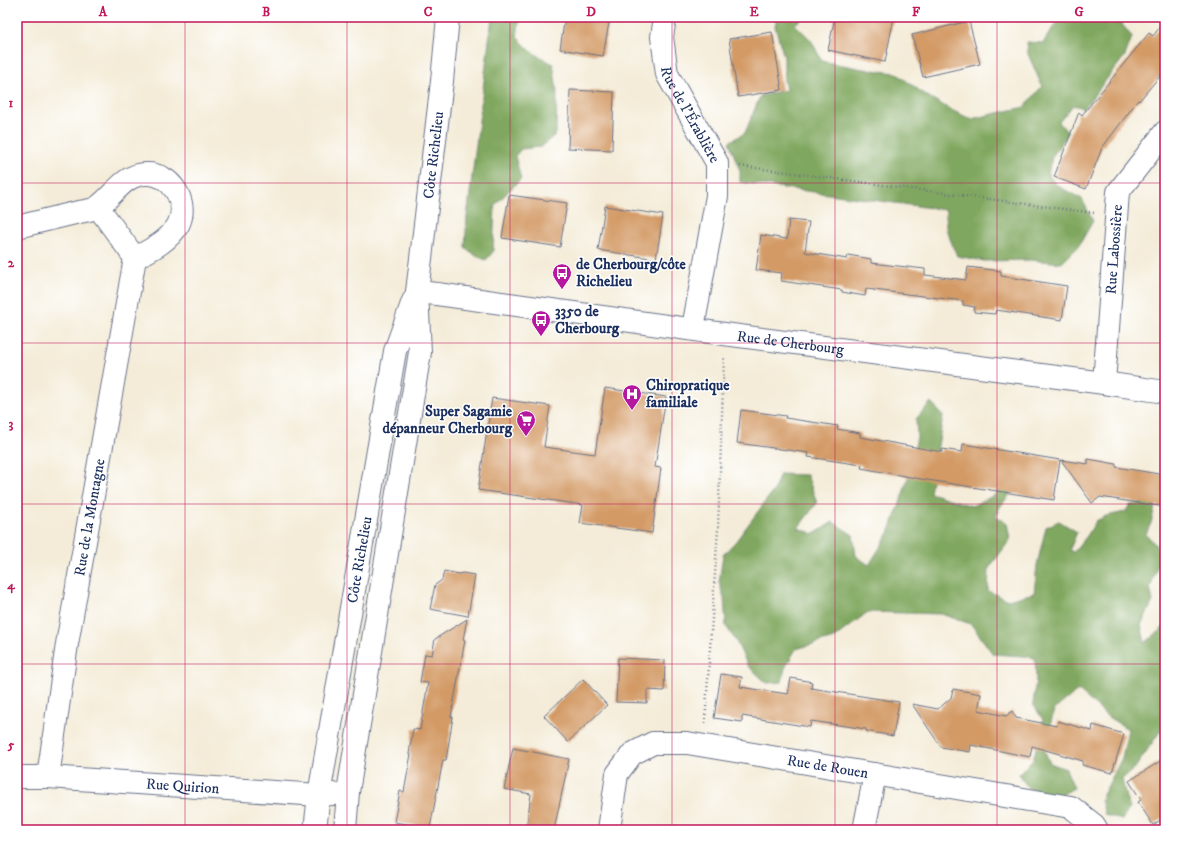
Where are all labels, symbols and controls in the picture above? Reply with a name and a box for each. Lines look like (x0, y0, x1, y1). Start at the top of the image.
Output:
text: A (98, 4, 108, 20)
text: B (262, 4, 270, 20)
text: C (424, 4, 433, 20)
text: D (586, 4, 596, 20)
text: E (749, 4, 759, 20)
text: F (912, 4, 921, 20)
text: G (1074, 4, 1084, 20)
street label: Rue de l'Érablière (656, 65, 724, 166)
text: 1 (9, 95, 14, 111)
street label: Côte Richelieu (419, 110, 448, 200)
street label: Rue Labossière (1102, 204, 1127, 295)
text: 2 (8, 255, 15, 271)
place label: de Cherbourg/côte Richelieu (576, 255, 687, 291)
bus stop icon: de Cherbourg/côte Richelieu (551, 262, 573, 290)
place label: 3350 de Cherbourg (555, 302, 620, 338)
bus stop icon: 3350 de Cherbourg (530, 309, 552, 337)
street label: Rue de Cherbourg (736, 327, 846, 359)
place label: Chiropratique familiale (645, 376, 730, 412)
hospital icon: Chiropratique familiale (621, 383, 643, 411)
place label: Super Sagamie dépanneur Cherbourg (383, 402, 513, 438)
supermarket icon: Super Sagamie dépanneur Cherbourg (515, 409, 537, 437)
text: 3 (9, 416, 14, 432)
street label: Rue de la Montagne (70, 457, 109, 578)
street label: Côte Richelieu (343, 515, 377, 605)
text: 4 (6, 577, 15, 594)
text: 5 (7, 737, 15, 753)
street label: Rue de Rouen (786, 751, 870, 783)
street label: Rue Quirion (145, 775, 220, 798)

